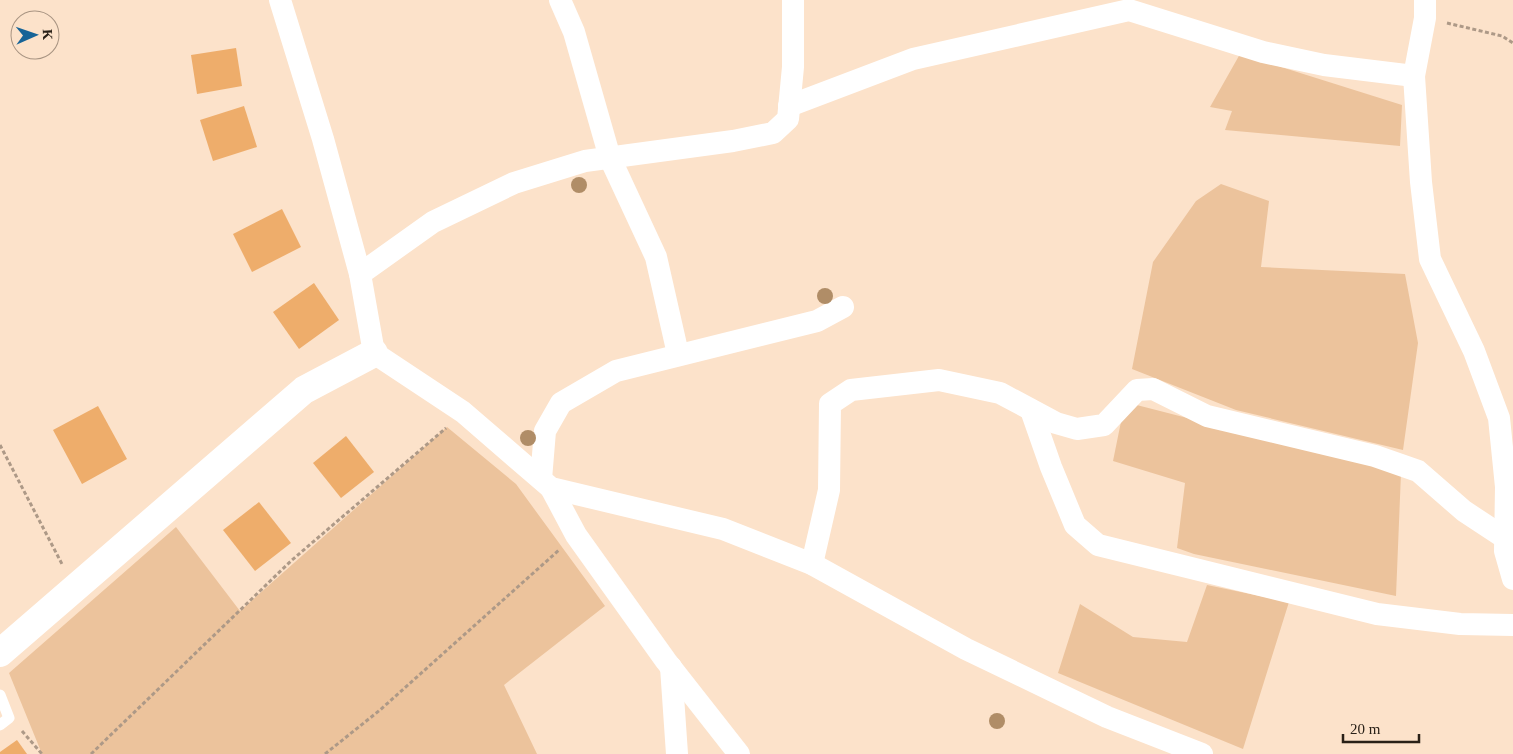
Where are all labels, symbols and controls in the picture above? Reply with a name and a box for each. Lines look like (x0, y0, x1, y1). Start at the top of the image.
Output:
north arrow (10, 10, 60, 60)
text: K (40, 29, 55, 40)
scale bar (1343, 712, 1419, 744)
text: 20 m (1350, 721, 1381, 737)

